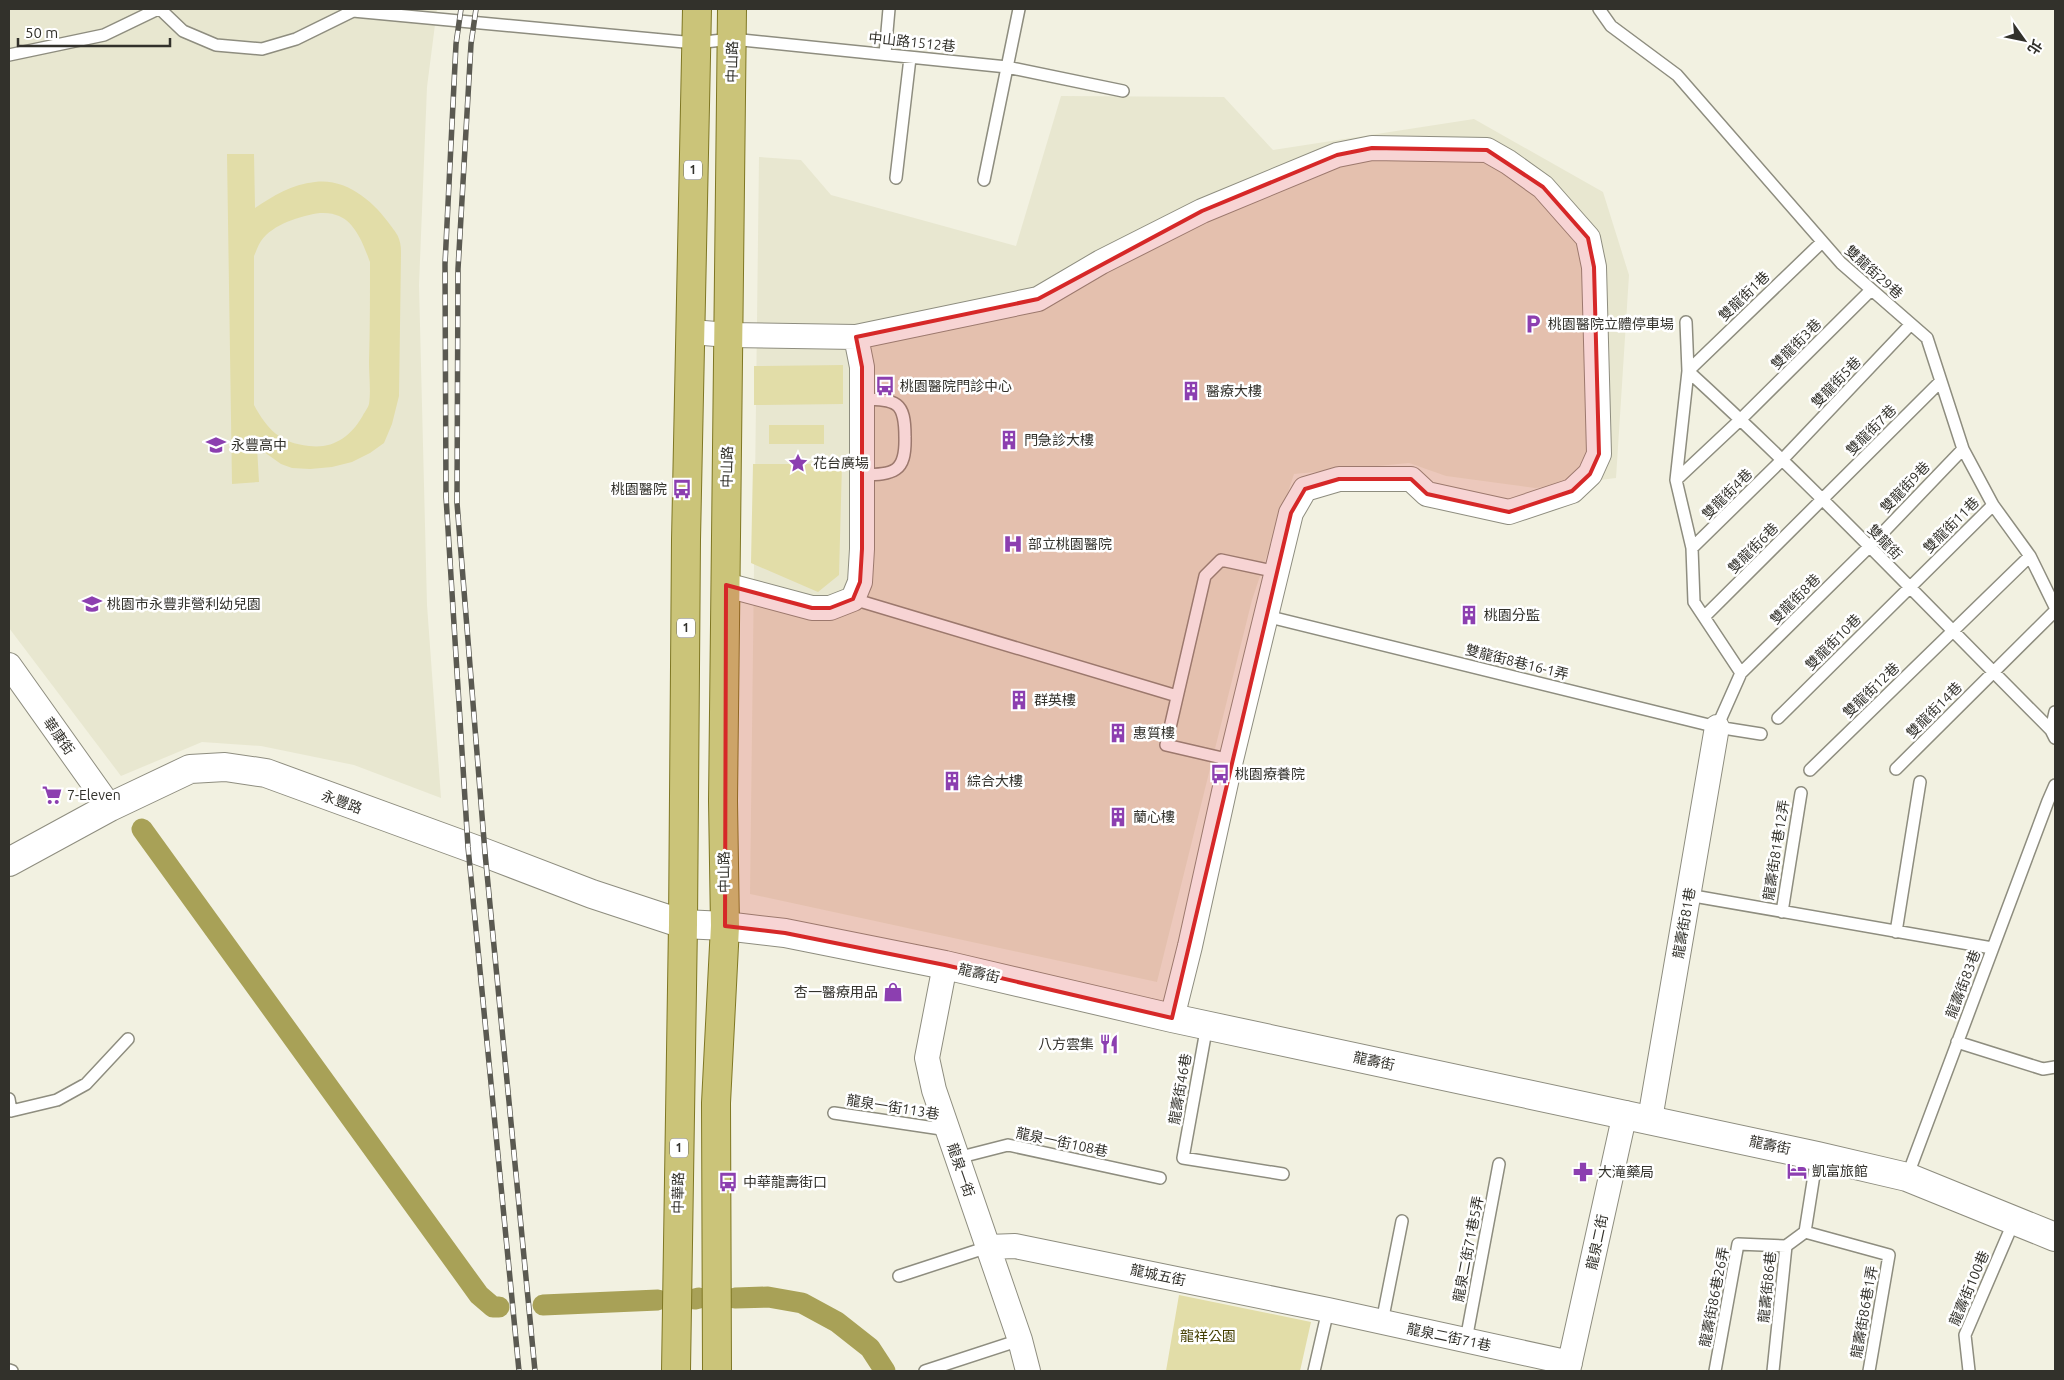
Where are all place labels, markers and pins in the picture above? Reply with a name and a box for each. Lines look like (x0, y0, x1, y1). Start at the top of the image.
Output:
parking icon: 桃園醫院立體停車場 (1522, 313, 1544, 335)
place label: 桃園醫院立體停車場 (1548, 316, 1674, 332)
bus stop icon: 桃園醫院門診中心 (874, 375, 896, 397)
place label: 桃園醫院門診中心 (900, 378, 1012, 394)
building icon: 醫療大樓 (1180, 380, 1202, 402)
place label: 醫療大樓 (1206, 383, 1262, 399)
building icon: 門急診大樓 (998, 429, 1020, 451)
place label: 門急診大樓 (1024, 432, 1094, 448)
school or university icon: 永豐高中 (205, 434, 227, 456)
place label: 永豐高中 (231, 437, 287, 453)
place icon: 花台廣場 (787, 452, 809, 474)
place label: 花台廣場 (813, 455, 869, 471)
bus stop icon: 桃園醫院 (671, 478, 693, 500)
place label: 桃園醫院 (611, 481, 667, 497)
hospital icon: 部立桃園醫院 (1002, 533, 1024, 555)
place label: 部立桃園醫院 (1028, 536, 1112, 552)
school or university icon: 桃園市永豐非營利幼兒園 (81, 593, 103, 615)
place label: 桃園市永豐非營利幼兒園 (107, 596, 261, 612)
building icon: 桃園分監 (1458, 604, 1480, 626)
place label: 桃園分監 (1484, 607, 1540, 623)
building icon: 群英樓 (1008, 689, 1030, 711)
place label: 群英樓 (1034, 692, 1076, 708)
building icon: 惠質樓 (1107, 722, 1129, 744)
place label: 惠質樓 (1133, 725, 1175, 741)
bus stop icon: 桃園療養院 (1209, 763, 1231, 785)
place label: 桃園療養院 (1235, 766, 1305, 782)
building icon: 綜合大樓 (941, 770, 963, 792)
place label: 綜合大樓 (967, 773, 1023, 789)
supermarket icon: 7-Eleven (41, 784, 63, 806)
place label: 7-Eleven (67, 787, 121, 803)
building icon: 蘭心樓 (1107, 806, 1129, 828)
place label: 蘭心樓 (1133, 809, 1175, 825)
shop icon: 杏一醫療用品 (882, 981, 904, 1003)
place label: 杏一醫療用品 (794, 984, 878, 1000)
restaurant icon: 八方雲集 (1098, 1033, 1120, 1055)
place label: 八方雲集 (1038, 1036, 1094, 1052)
hotel icon: 凱富旅館 (1786, 1160, 1808, 1182)
pharmacy icon: 大滝藥局 (1572, 1161, 1594, 1183)
place label: 凱富旅館 (1812, 1163, 1868, 1179)
place label: 大滝藥局 (1598, 1164, 1654, 1180)
bus stop icon: 中華龍壽街口 (717, 1171, 739, 1193)
place label: 中華龍壽街口 (743, 1174, 827, 1190)

